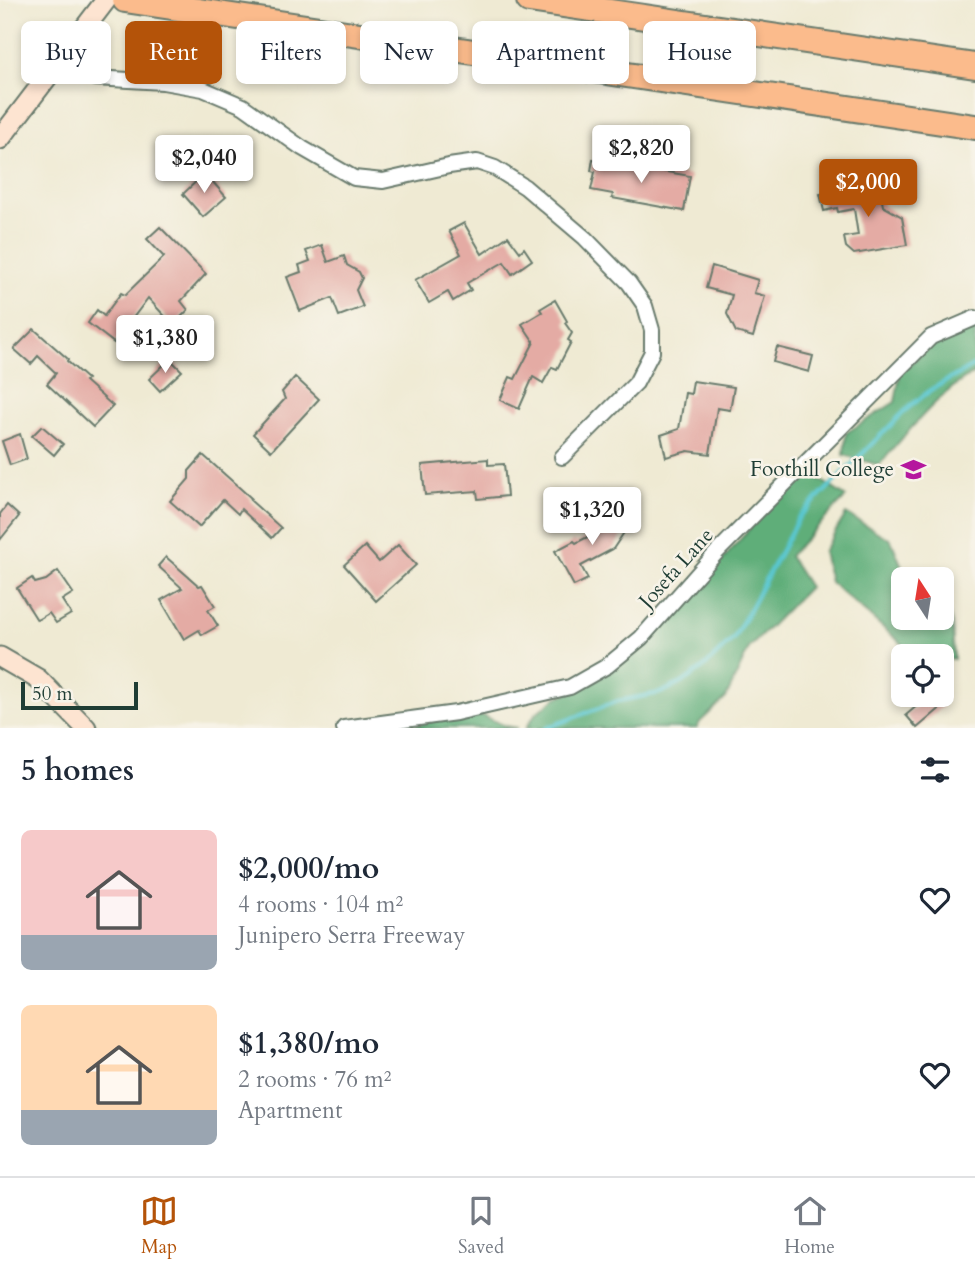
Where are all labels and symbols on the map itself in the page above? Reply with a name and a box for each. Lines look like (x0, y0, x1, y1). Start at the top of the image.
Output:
pin: $2,820 (584, 125, 698, 185)
pin: $2,040 (147, 136, 261, 195)
pin: $2,000 (811, 160, 925, 219)
pin: $1,380 (108, 316, 222, 375)
place label: Foothill College (750, 455, 894, 484)
school or university icon: Foothill College (900, 455, 928, 483)
pin: $1,320 (535, 488, 649, 547)
street label: Josefa Lane (630, 522, 720, 617)
north arrow (891, 567, 954, 630)
scale bar (21, 679, 138, 711)

